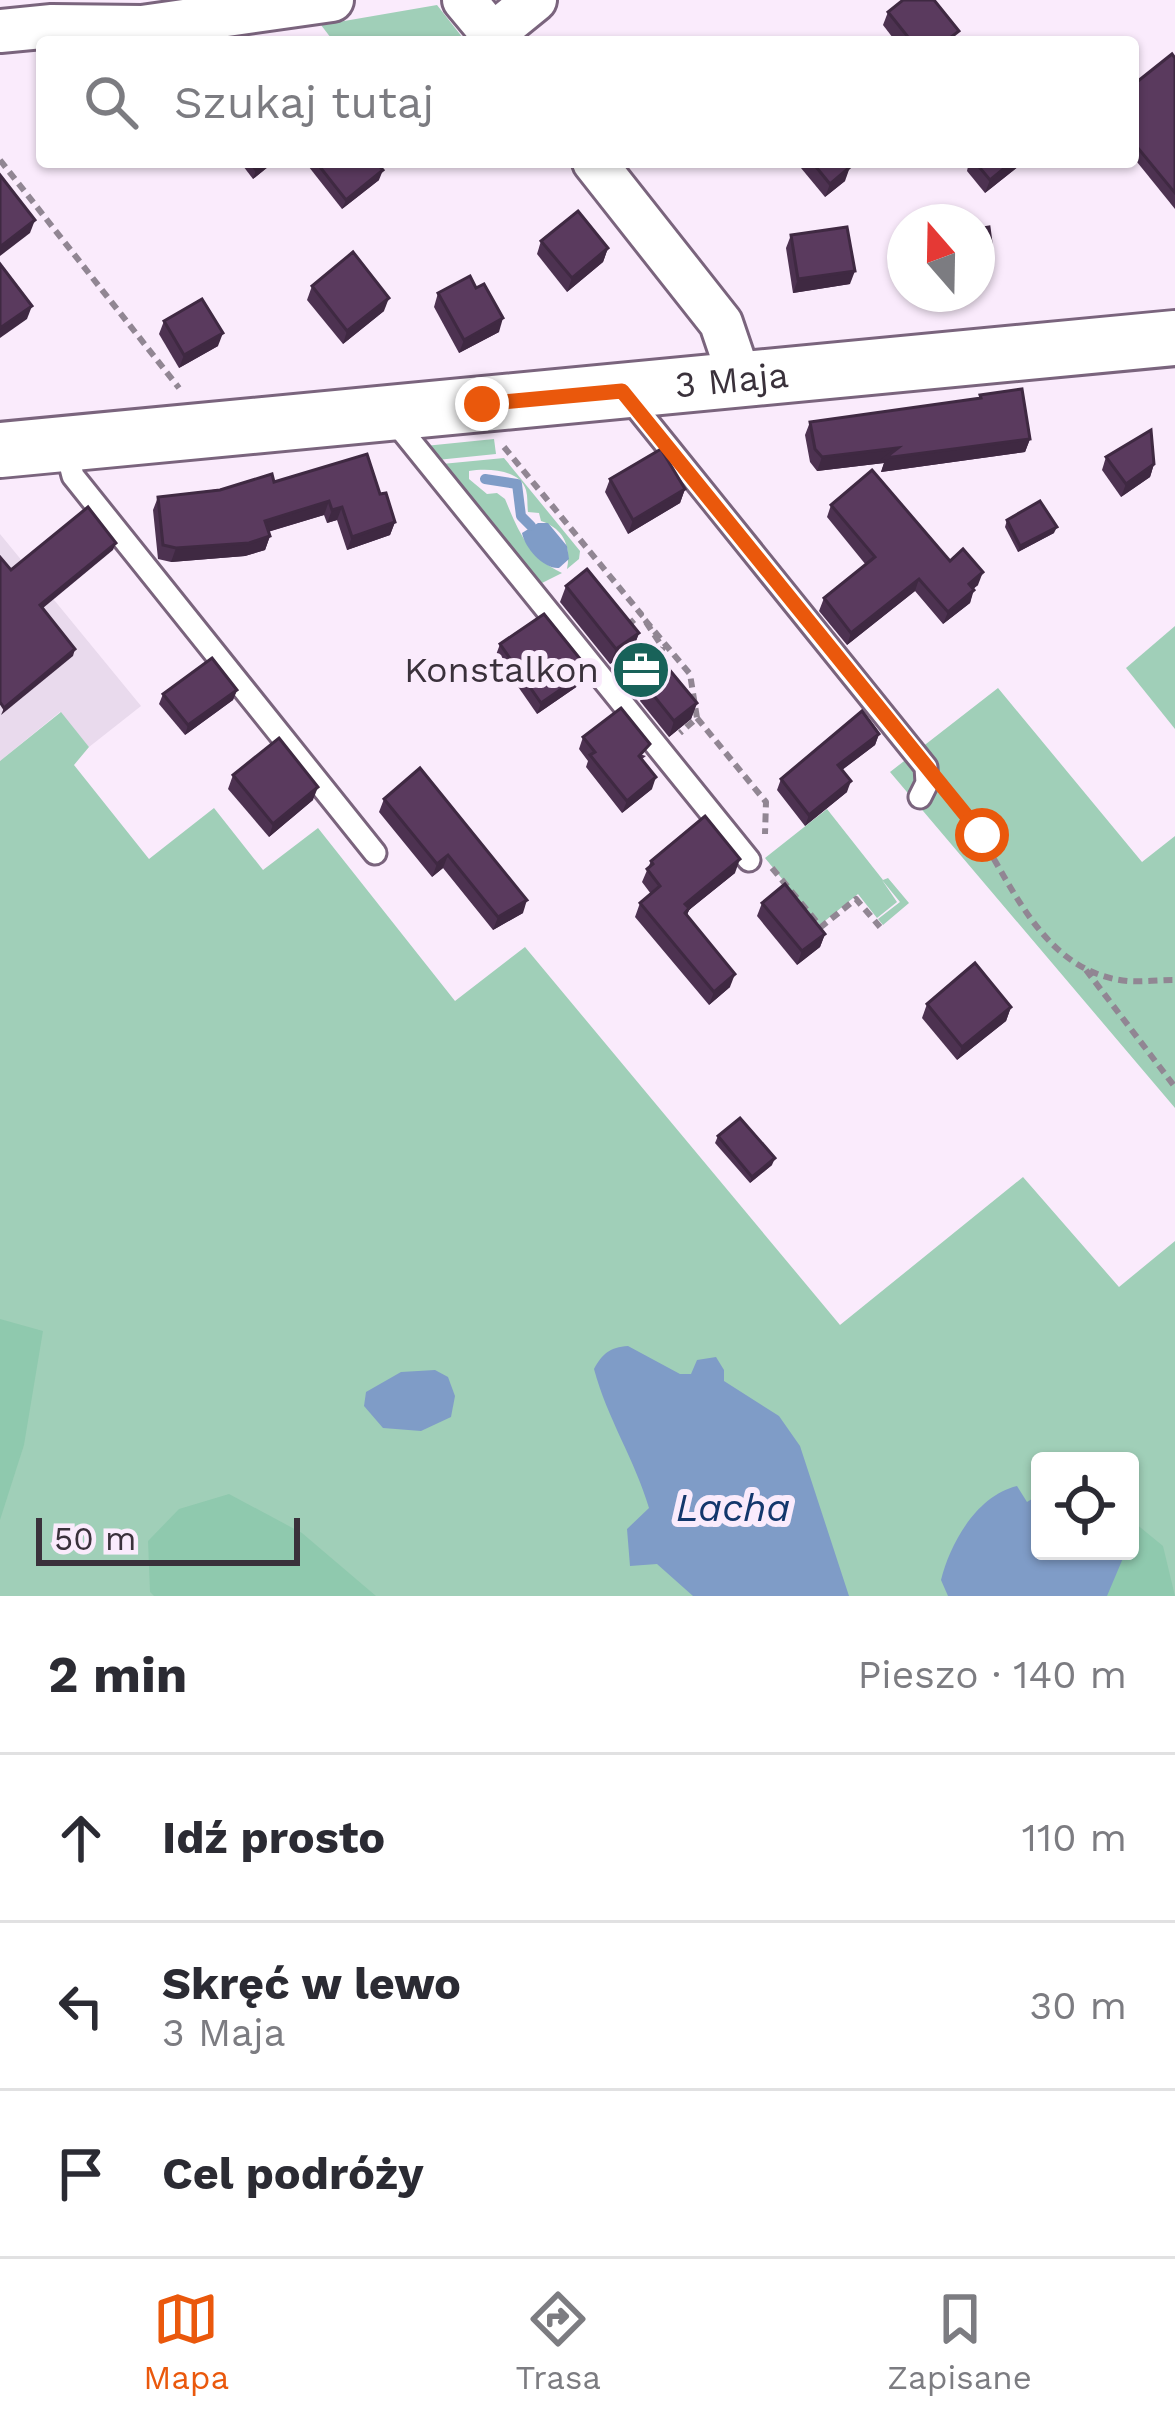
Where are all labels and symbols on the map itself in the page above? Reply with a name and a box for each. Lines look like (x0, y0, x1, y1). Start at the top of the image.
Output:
north arrow (887, 204, 995, 312)
street label: 3 Maja (673, 354, 791, 407)
route end (455, 377, 509, 431)
office icon: Konstalkon (610, 639, 672, 701)
place label: Konstalkon (404, 649, 599, 691)
route start (955, 808, 1009, 862)
water label: Lacha (676, 1485, 790, 1530)
scale bar (36, 1512, 300, 1565)

